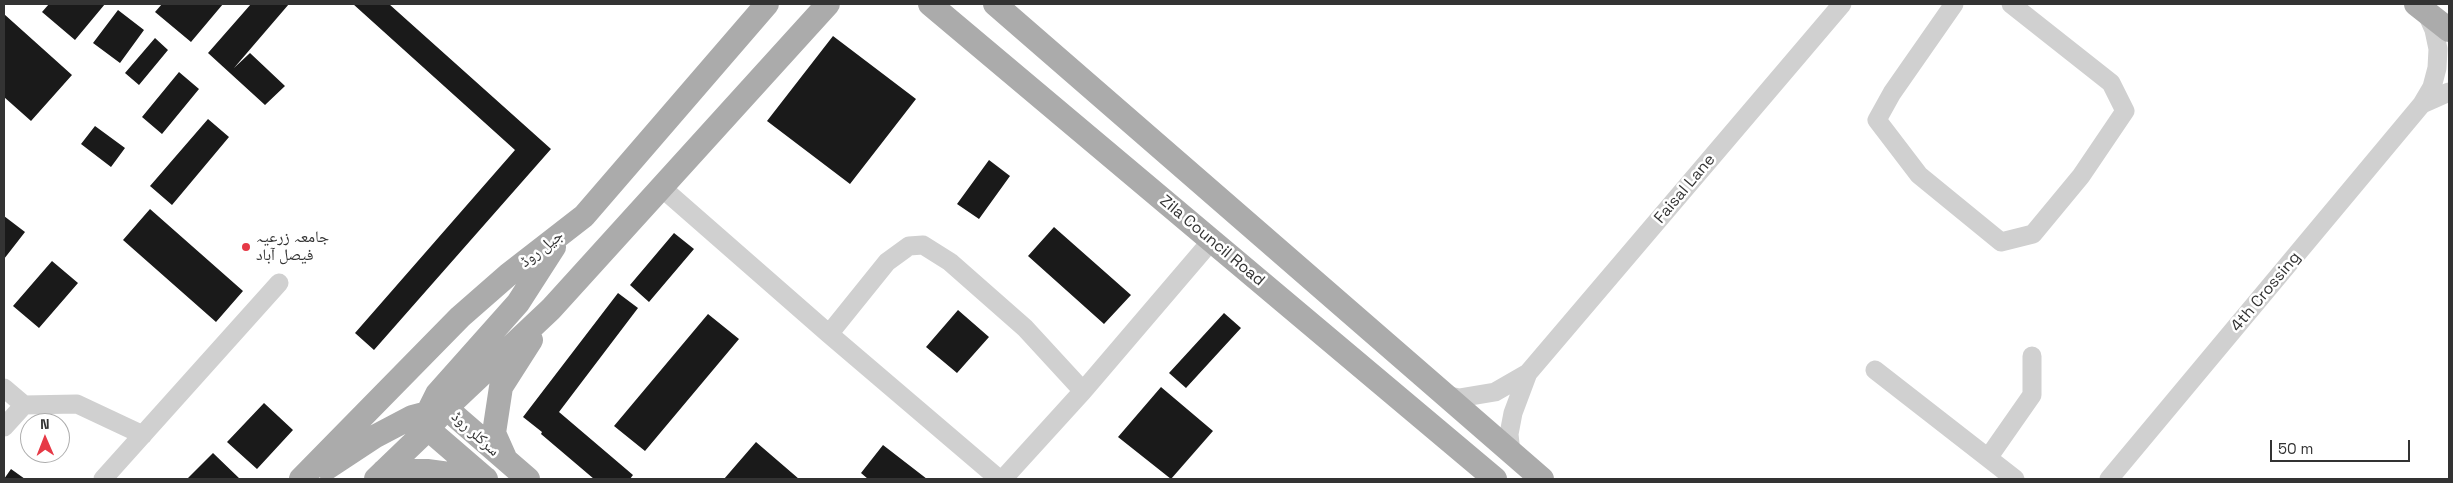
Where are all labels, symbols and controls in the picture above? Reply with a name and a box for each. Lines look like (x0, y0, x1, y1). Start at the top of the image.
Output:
street label: Faisal Lane (1651, 150, 1719, 228)
street label: Zila Council Road (1156, 192, 1268, 290)
street label: جیل روڈ (516, 226, 568, 272)
place label: جامعہ زرعیہ فیصل آباد (256, 228, 329, 266)
marker: جامعہ زرعیہ فیصل آباد (240, 241, 252, 253)
street label: 4th Crossing (2227, 248, 2305, 336)
street label: سرکلر روڈ (447, 407, 503, 461)
north arrow (20, 413, 70, 463)
text: N (40, 415, 50, 433)
scale bar (2273, 430, 2413, 462)
text: 50 m (2278, 439, 2313, 458)

